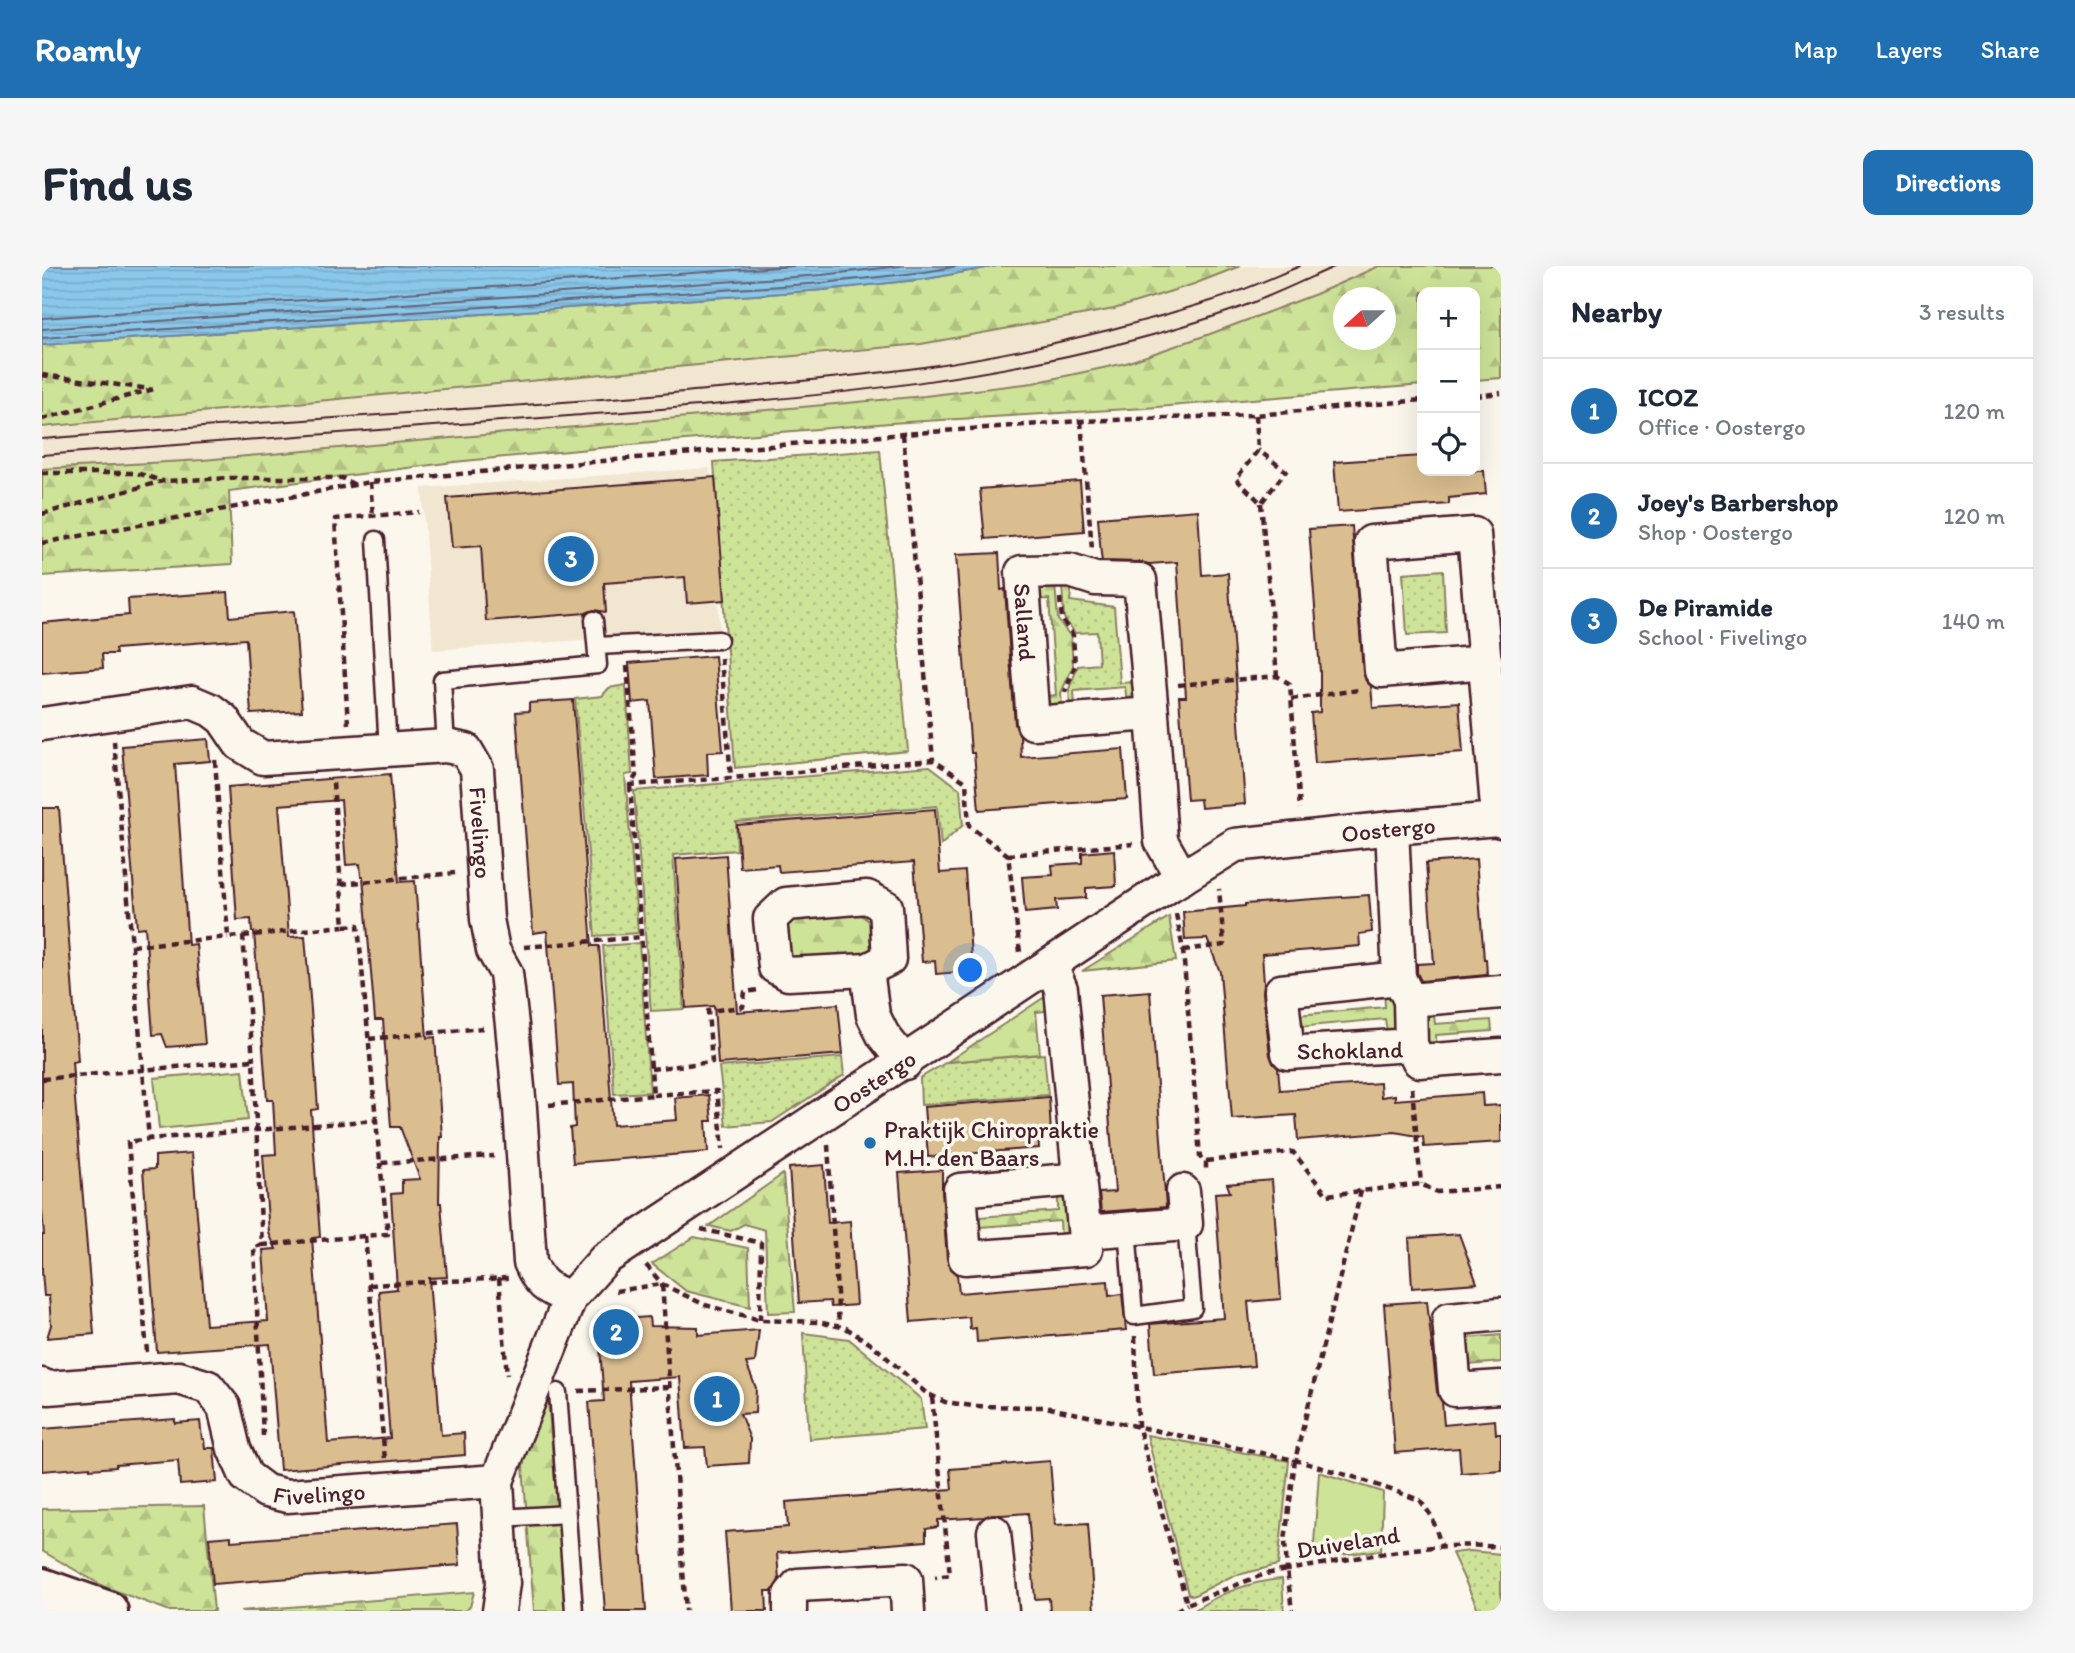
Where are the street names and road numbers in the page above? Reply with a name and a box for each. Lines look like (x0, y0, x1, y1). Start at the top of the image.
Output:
street label: Salland (1008, 582, 1043, 662)
street label: Fivelingo (464, 786, 499, 880)
street label: Oostergo (1340, 810, 1437, 848)
street label: Schokland (1297, 1035, 1403, 1065)
street label: Oostergo (826, 1043, 921, 1119)
street label: Fivelingo (271, 1476, 367, 1511)
street label: Duiveland (1294, 1520, 1402, 1564)

